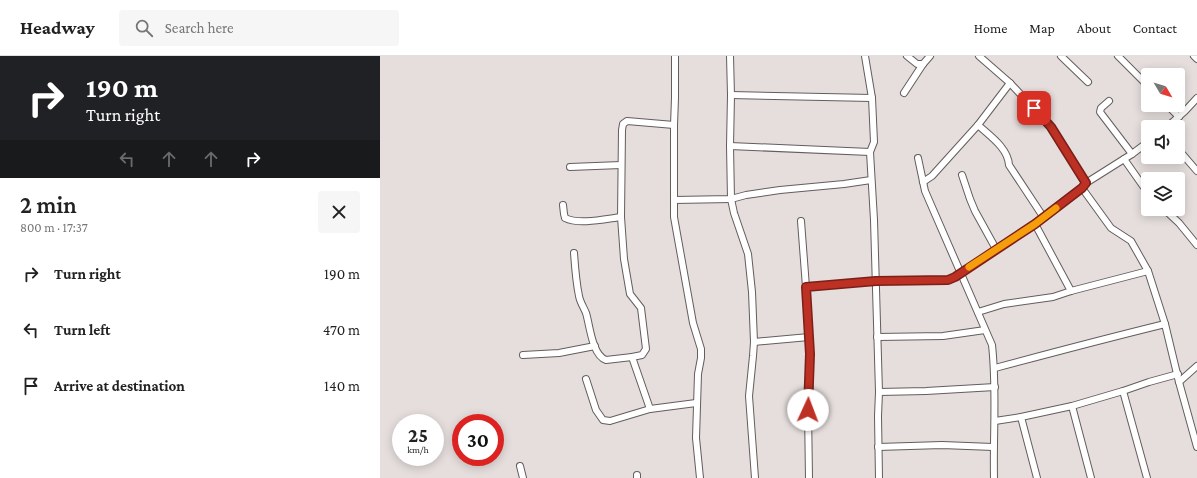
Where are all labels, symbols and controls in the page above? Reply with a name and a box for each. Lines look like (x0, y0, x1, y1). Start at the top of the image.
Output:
search box (119, 10, 399, 46)
text: Headway (20, 17, 95, 38)
icon: search (133, 17, 155, 39)
text: Search here (165, 20, 234, 36)
text: Home (974, 20, 1007, 36)
text: Map (1029, 20, 1055, 36)
text: About (1077, 20, 1111, 36)
text: Contact (1133, 20, 1177, 36)
north arrow (1141, 68, 1185, 112)
map controls (1141, 68, 1185, 216)
icon: right (20, 72, 72, 124)
text: 190 m (86, 72, 158, 103)
pin (1017, 91, 1051, 125)
icon: arrive (1023, 97, 1045, 119)
text: Turn right (86, 105, 160, 125)
button: sound (1141, 120, 1185, 164)
icon: left (116, 148, 138, 170)
icon: ahead (158, 148, 180, 170)
icon: ahead (200, 148, 222, 170)
icon: right (242, 148, 264, 170)
button: layers (1141, 172, 1185, 216)
text: 2 min (20, 191, 77, 218)
button: close (318, 191, 360, 233)
text: 800 m · 17:37 (20, 220, 88, 235)
icon: right (20, 263, 42, 285)
text: Turn right (54, 266, 121, 282)
text: 190 m (324, 266, 360, 282)
icon: left (20, 319, 42, 341)
text: Turn left (54, 322, 110, 338)
text: 470 m (323, 322, 360, 338)
icon: arrive (20, 375, 42, 397)
text: Arrive at destination (54, 378, 185, 394)
text: 140 m (324, 378, 360, 394)
position arrow (787, 389, 829, 431)
speed limit sign: 30 (452, 414, 504, 466)
text: 25 (408, 424, 428, 446)
text: km/h (407, 444, 429, 455)

